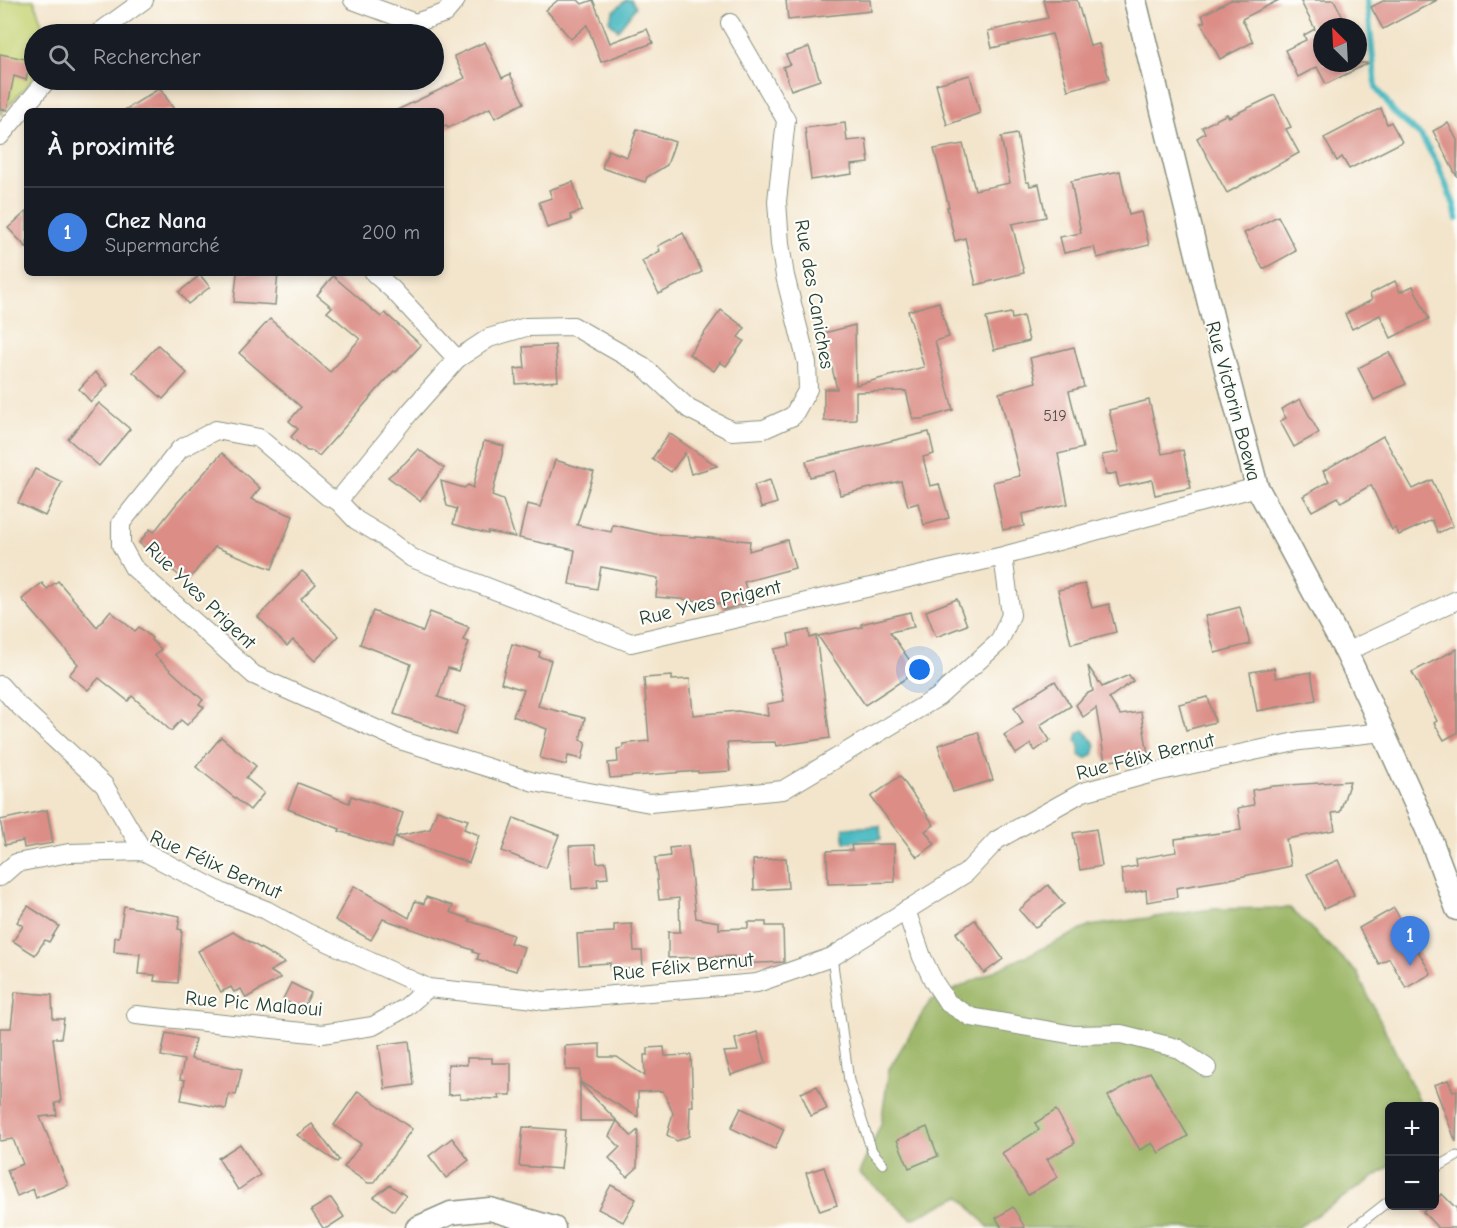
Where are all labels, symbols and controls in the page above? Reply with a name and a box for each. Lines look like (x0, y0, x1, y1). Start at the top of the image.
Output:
north arrow (1313, 18, 1367, 72)
search box (24, 24, 444, 90)
icon: search (45, 41, 78, 74)
text: Rechercher (93, 44, 201, 70)
text: À proximité (48, 132, 175, 162)
text: Chez Nana (105, 208, 207, 234)
street label: Rue des Caniches (790, 218, 839, 371)
text: 1 (64, 221, 71, 244)
text: 200 m (362, 221, 420, 244)
text: Supermarché (105, 234, 219, 257)
street label: Rue Victorin Boewa (1201, 319, 1266, 484)
house number: 519 (1043, 407, 1067, 425)
street label: Rue Yves Prigent (141, 537, 262, 655)
street label: Rue Yves Prigent (637, 575, 784, 630)
your location (905, 655, 934, 684)
street label: Rue Félix Bernut (1074, 728, 1218, 785)
street label: Rue Félix Bernut (146, 825, 286, 904)
pin: 1 (1390, 916, 1430, 966)
street label: Rue Félix Bernut (611, 948, 756, 985)
street label: Rue Pic Malaoui (184, 986, 324, 1021)
map controls (1385, 1102, 1439, 1210)
button: + (1385, 1102, 1439, 1156)
button: − (1385, 1156, 1439, 1210)

